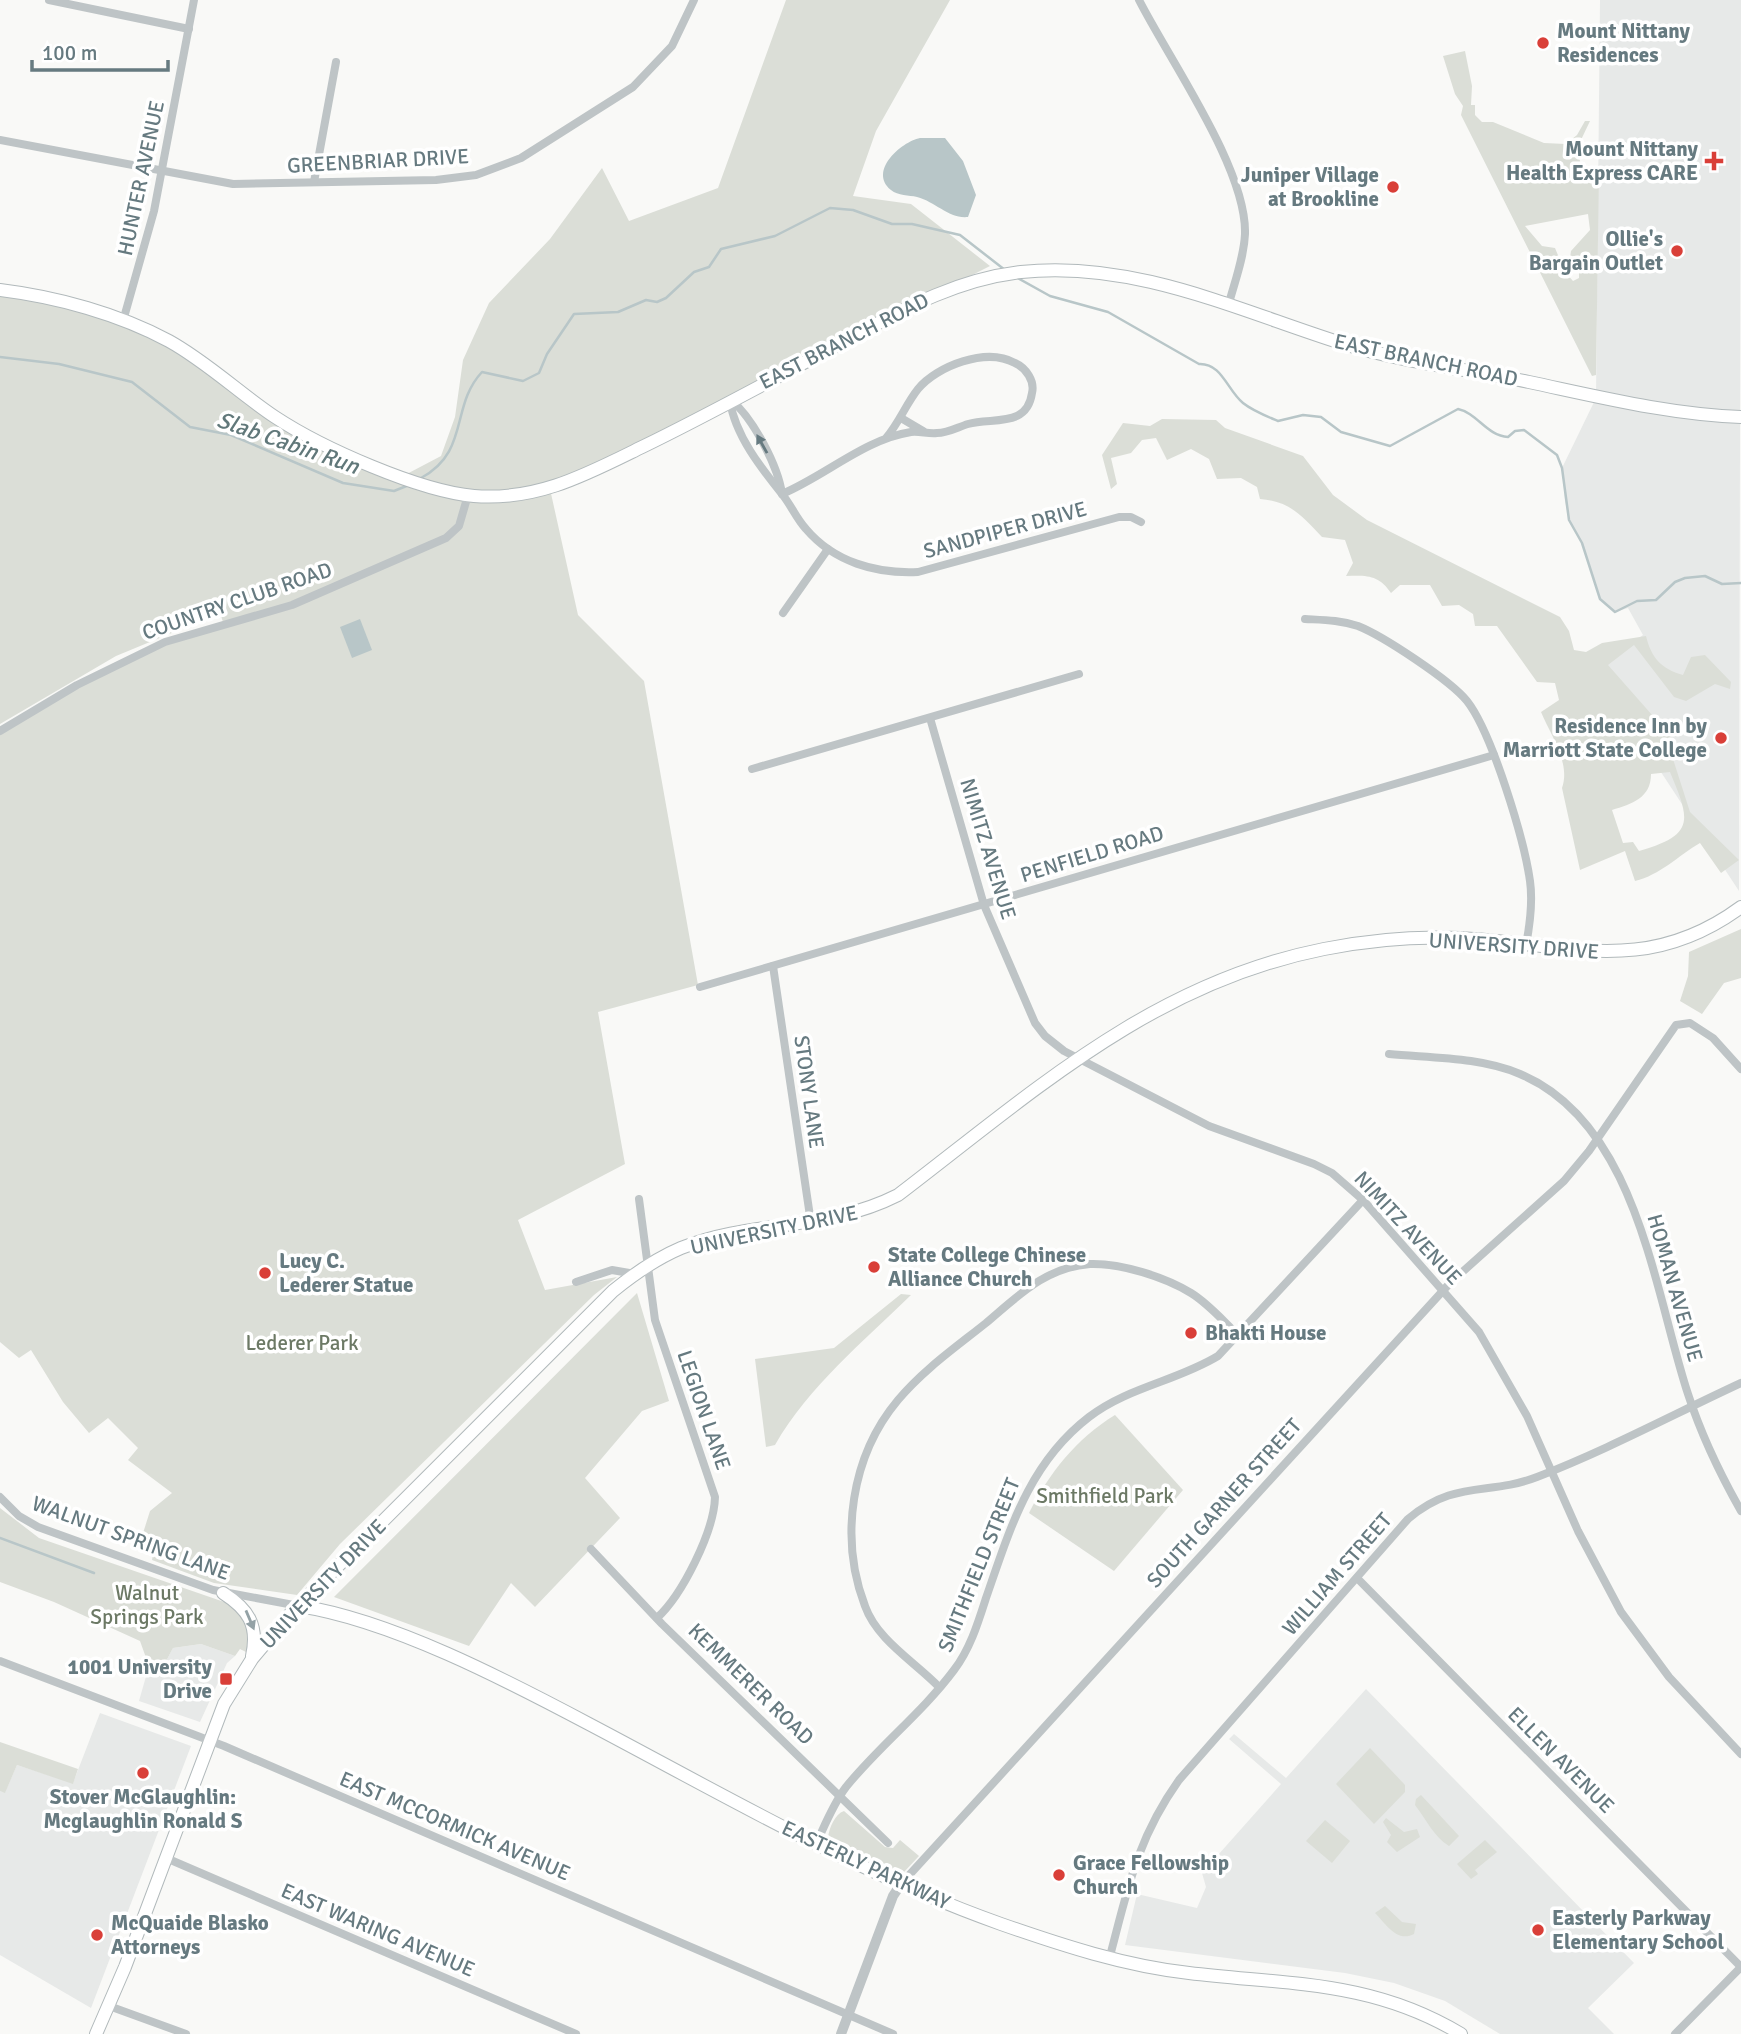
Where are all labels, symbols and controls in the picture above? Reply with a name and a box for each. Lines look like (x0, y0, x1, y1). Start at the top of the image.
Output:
place label: Mount Nittany Residences (1557, 18, 1690, 68)
scale bar (32, 28, 168, 72)
marker: Mount Nittany Residences (1535, 35, 1551, 51)
text: 100 m (42, 40, 97, 66)
street label: HUNTER AVENUE (112, 98, 170, 258)
place label: Mount Nittany Health Express CARE (1506, 136, 1699, 186)
street label: GREENBRIAR DRIVE (286, 143, 470, 179)
marker: Mount Nittany Health Express CARE (1704, 151, 1724, 171)
place label: Juniper Village at Brookline (1241, 162, 1379, 212)
marker: Juniper Village at Brookline (1385, 179, 1401, 195)
place label: Ollie's Bargain Outlet (1529, 226, 1663, 276)
marker: Ollie's Bargain Outlet (1669, 243, 1685, 259)
street label: EAST BRANCH ROAD (755, 287, 933, 395)
street label: EAST BRANCH ROAD (1332, 328, 1520, 392)
water label: Slab Cabin Run (213, 405, 364, 481)
one-way arrow (756, 434, 768, 454)
street label: SANDPIPER DRIVE (921, 496, 1089, 564)
street label: COUNTRY CLUB ROAD (139, 556, 335, 646)
place label: Residence Inn by Marriott State College (1503, 713, 1708, 763)
marker: Residence Inn by Marriott State College (1713, 730, 1729, 746)
street label: NIMITZ AVENUE (954, 775, 1022, 923)
street label: PENFIELD ROAD (1017, 820, 1167, 888)
street label: UNIVERSITY DRIVE (1428, 927, 1600, 965)
street label: STONY LANE (788, 1034, 830, 1150)
street label: NIMITZ AVENUE (1349, 1166, 1467, 1290)
street label: UNIVERSITY DRIVE (688, 1200, 860, 1260)
street label: HOMAN AVENUE (1641, 1211, 1709, 1365)
place label: State College Chinese Alliance Church (888, 1242, 1086, 1292)
place label: Lucy C. Lederer Statue (279, 1248, 413, 1298)
marker: State College Chinese Alliance Church (866, 1259, 882, 1275)
marker: Lucy C. Lederer Statue (257, 1265, 273, 1281)
place label: Bhakti House (1205, 1320, 1326, 1346)
marker: Bhakti House (1183, 1325, 1199, 1341)
park label: Lederer Park (245, 1330, 359, 1356)
street label: LEGION LANE (671, 1347, 737, 1473)
street label: SOUTH GARNER STREET (1141, 1412, 1307, 1593)
street label: SMITHFIELD STREET (932, 1474, 1026, 1656)
park label: Smithfield Park (1036, 1483, 1174, 1509)
street label: WALNUT SPRING LANE (29, 1490, 233, 1586)
street label: WILLIAM STREET (1277, 1507, 1398, 1641)
street label: UNIVERSITY DRIVE (254, 1514, 392, 1654)
park label: Walnut Springs Park (90, 1580, 204, 1630)
one-way arrow (244, 1610, 256, 1630)
street label: KEMMERER ROAD (683, 1618, 819, 1750)
place label: 1001 University Drive (68, 1654, 213, 1704)
marker: 1001 University Drive (218, 1671, 234, 1687)
street label: ELLEN AVENUE (1502, 1701, 1620, 1819)
marker: Stover McGlaughlin: Mcglaughlin Ronald S (135, 1765, 151, 1781)
street label: EAST MCCORMICK AVENUE (336, 1766, 574, 1886)
place label: Stover McGlaughlin: Mcglaughlin Ronald S (44, 1784, 243, 1834)
street label: EASTERLY PARKWAY (778, 1815, 955, 1916)
place label: Grace Fellowship Church (1073, 1850, 1229, 1900)
marker: Grace Fellowship Church (1051, 1867, 1067, 1883)
street label: EAST WARING AVENUE (277, 1877, 479, 1983)
place label: Easterly Parkway Elementary School (1552, 1905, 1724, 1955)
place label: McQuaide Blasko Attorneys (111, 1910, 269, 1960)
marker: Easterly Parkway Elementary School (1530, 1922, 1546, 1938)
marker: McQuaide Blasko Attorneys (89, 1927, 105, 1943)

